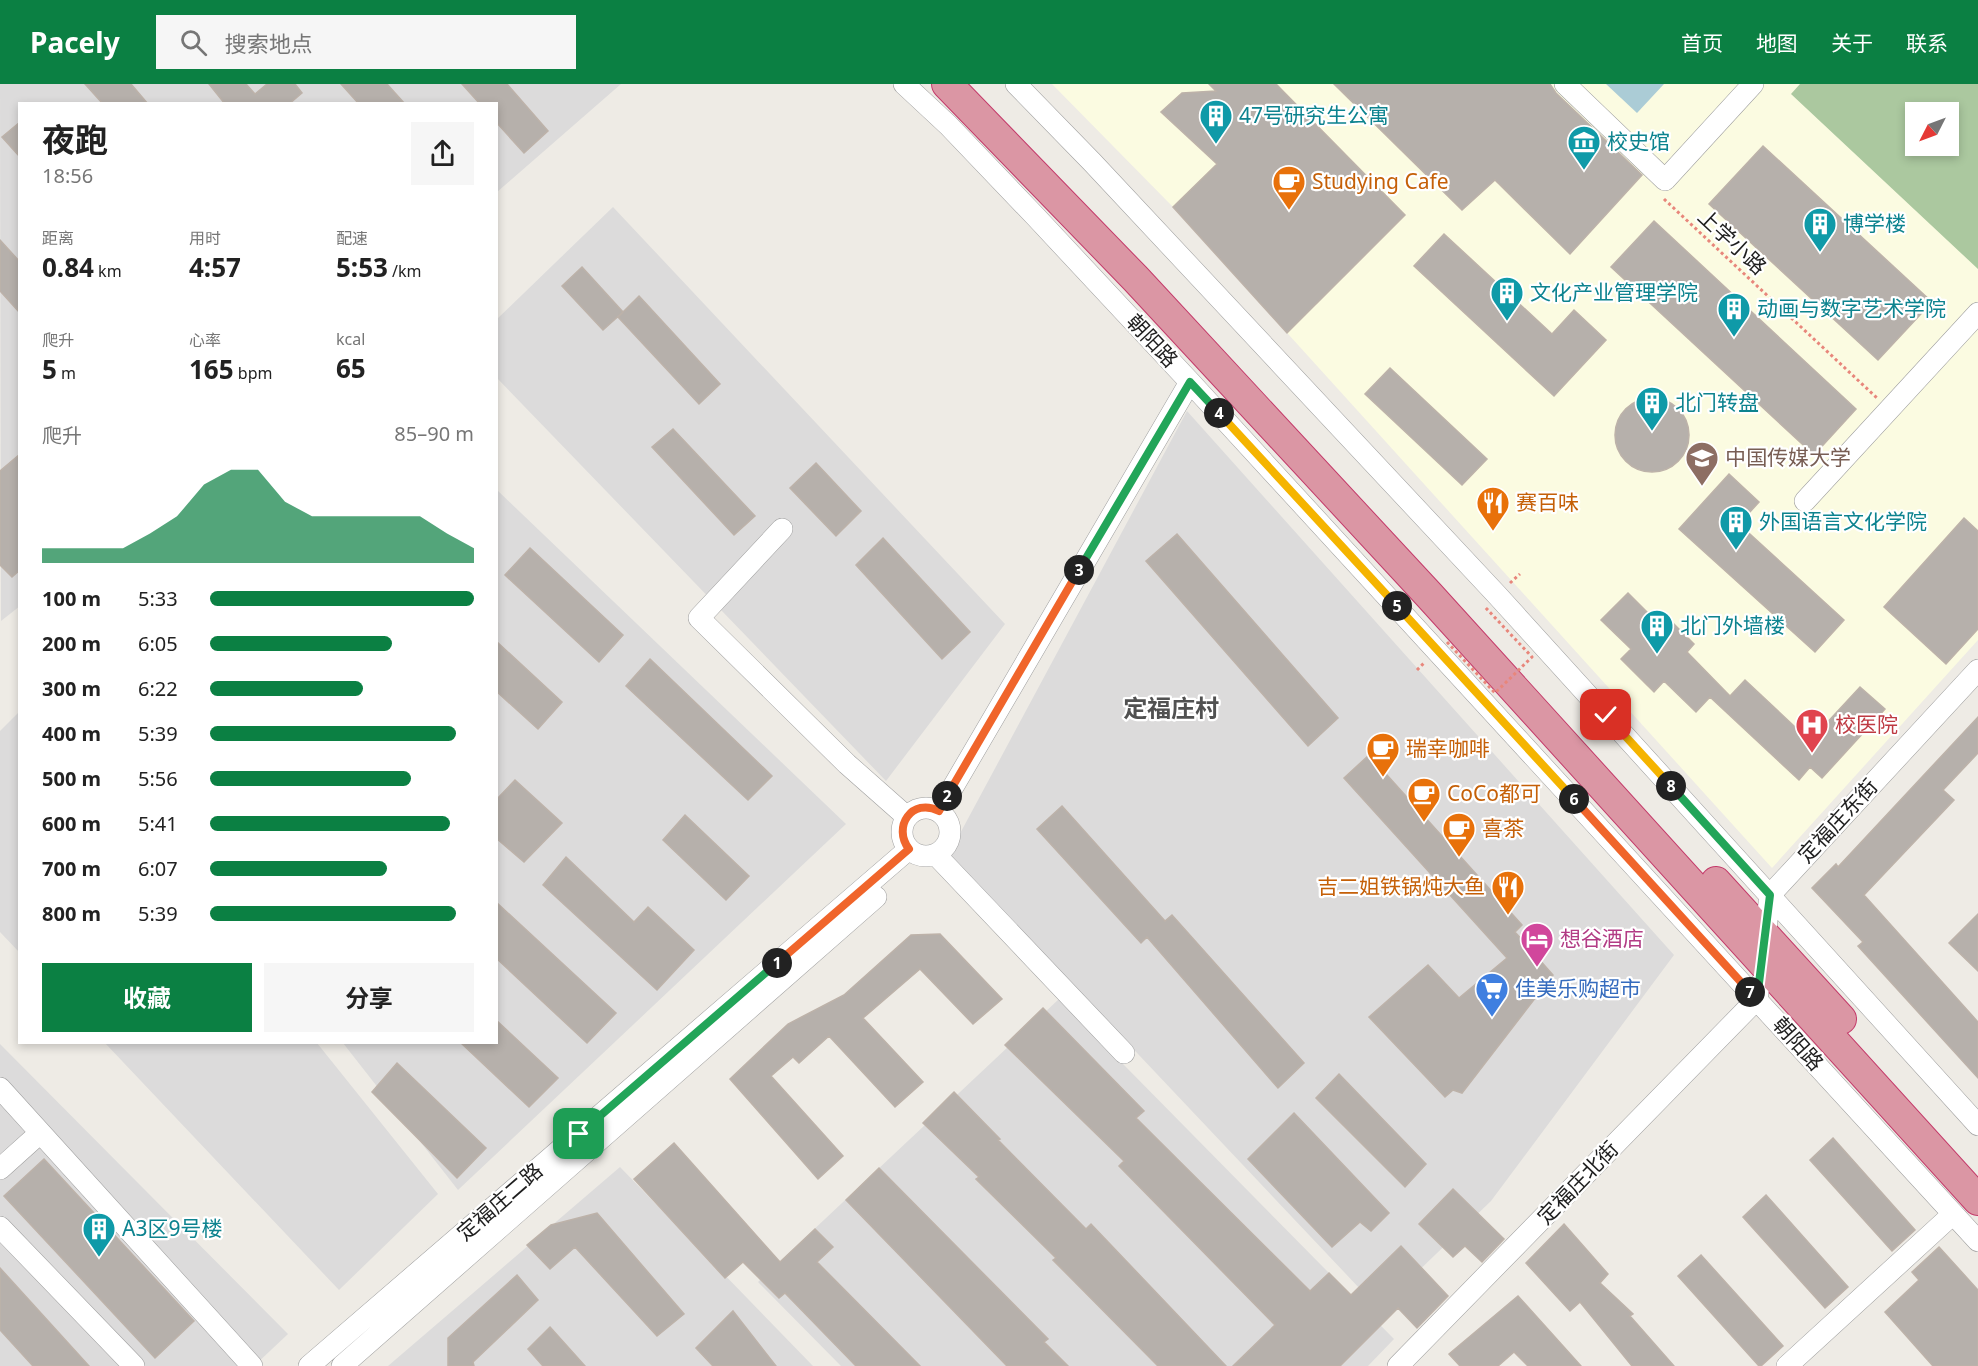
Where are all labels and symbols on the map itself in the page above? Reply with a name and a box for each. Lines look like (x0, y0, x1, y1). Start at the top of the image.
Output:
building icon: 47号研究生公寓 (1198, 98, 1234, 145)
place label: 47号研究生公寓 (1239, 101, 1389, 129)
north arrow (1905, 102, 1959, 156)
museum icon: 校史馆 (1566, 124, 1602, 171)
place label: 校史馆 (1607, 127, 1670, 155)
cafe icon: Studying Cafe (1271, 164, 1307, 211)
place label: Studying Cafe (1312, 167, 1449, 195)
street label: 上学小路 (1692, 202, 1773, 280)
building icon: 博学楼 (1802, 206, 1838, 253)
place label: 博学楼 (1843, 209, 1906, 237)
building icon: 文化产业管理学院 (1489, 275, 1525, 322)
place label: 文化产业管理学院 (1530, 278, 1698, 306)
building icon: 动画与数字艺术学院 (1716, 291, 1752, 338)
place label: 动画与数字艺术学院 (1757, 294, 1946, 322)
street label: 朝阳路 (1121, 308, 1184, 373)
building icon: 北门转盘 (1634, 385, 1670, 432)
place label: 北门转盘 (1675, 388, 1759, 416)
pin: 4 (1204, 398, 1234, 428)
school or university icon: 中国传媒大学 (1684, 440, 1720, 487)
place label: 中国传媒大学 (1725, 443, 1851, 471)
restaurant icon: 赛百味 (1475, 485, 1511, 532)
place label: 赛百味 (1516, 488, 1579, 516)
building icon: 外国语言文化学院 (1718, 504, 1754, 551)
place label: 外国语言文化学院 (1759, 507, 1927, 535)
pin: 3 (1064, 555, 1094, 585)
pin: 5 (1382, 591, 1412, 621)
building icon: 北门外墙楼 (1639, 608, 1675, 655)
place label: 北门外墙楼 (1680, 611, 1785, 639)
pin (1580, 689, 1631, 740)
district label: 定福庄村 (1123, 691, 1219, 724)
hospital icon: 校医院 (1794, 707, 1830, 754)
place label: 校医院 (1835, 710, 1898, 738)
cafe icon: 瑞幸咖啡 (1365, 731, 1401, 778)
place label: 瑞幸咖啡 (1406, 734, 1490, 762)
pin: 8 (1656, 771, 1686, 801)
street label: 定福庄东街 (1791, 772, 1883, 868)
cafe icon: CoCo都可 (1406, 776, 1442, 823)
place label: CoCo都可 (1447, 779, 1541, 807)
pin: 2 (932, 781, 962, 811)
pin: 6 (1559, 784, 1589, 814)
cafe icon: 喜茶 (1441, 811, 1477, 858)
place label: 喜茶 (1482, 814, 1524, 842)
restaurant icon: 吉二姐铁锅炖大鱼 (1490, 869, 1526, 916)
place label: 吉二姐铁锅炖大鱼 (1317, 872, 1485, 900)
hotel icon: 想谷酒店 (1519, 921, 1555, 968)
place label: 想谷酒店 (1560, 924, 1644, 952)
pin: 1 (762, 948, 792, 978)
supermarket icon: 佳美乐购超市 (1474, 971, 1510, 1018)
place label: 佳美乐购超市 (1515, 974, 1641, 1002)
pin: 7 (1735, 977, 1765, 1007)
street label: 朝阳路 (1767, 1011, 1830, 1076)
pin (553, 1108, 604, 1159)
street label: 定福庄北街 (1531, 1135, 1624, 1230)
street label: 定福庄二路 (451, 1156, 548, 1246)
building icon: A3区9号楼 (81, 1211, 117, 1258)
place label: A3区9号楼 (122, 1214, 222, 1242)

